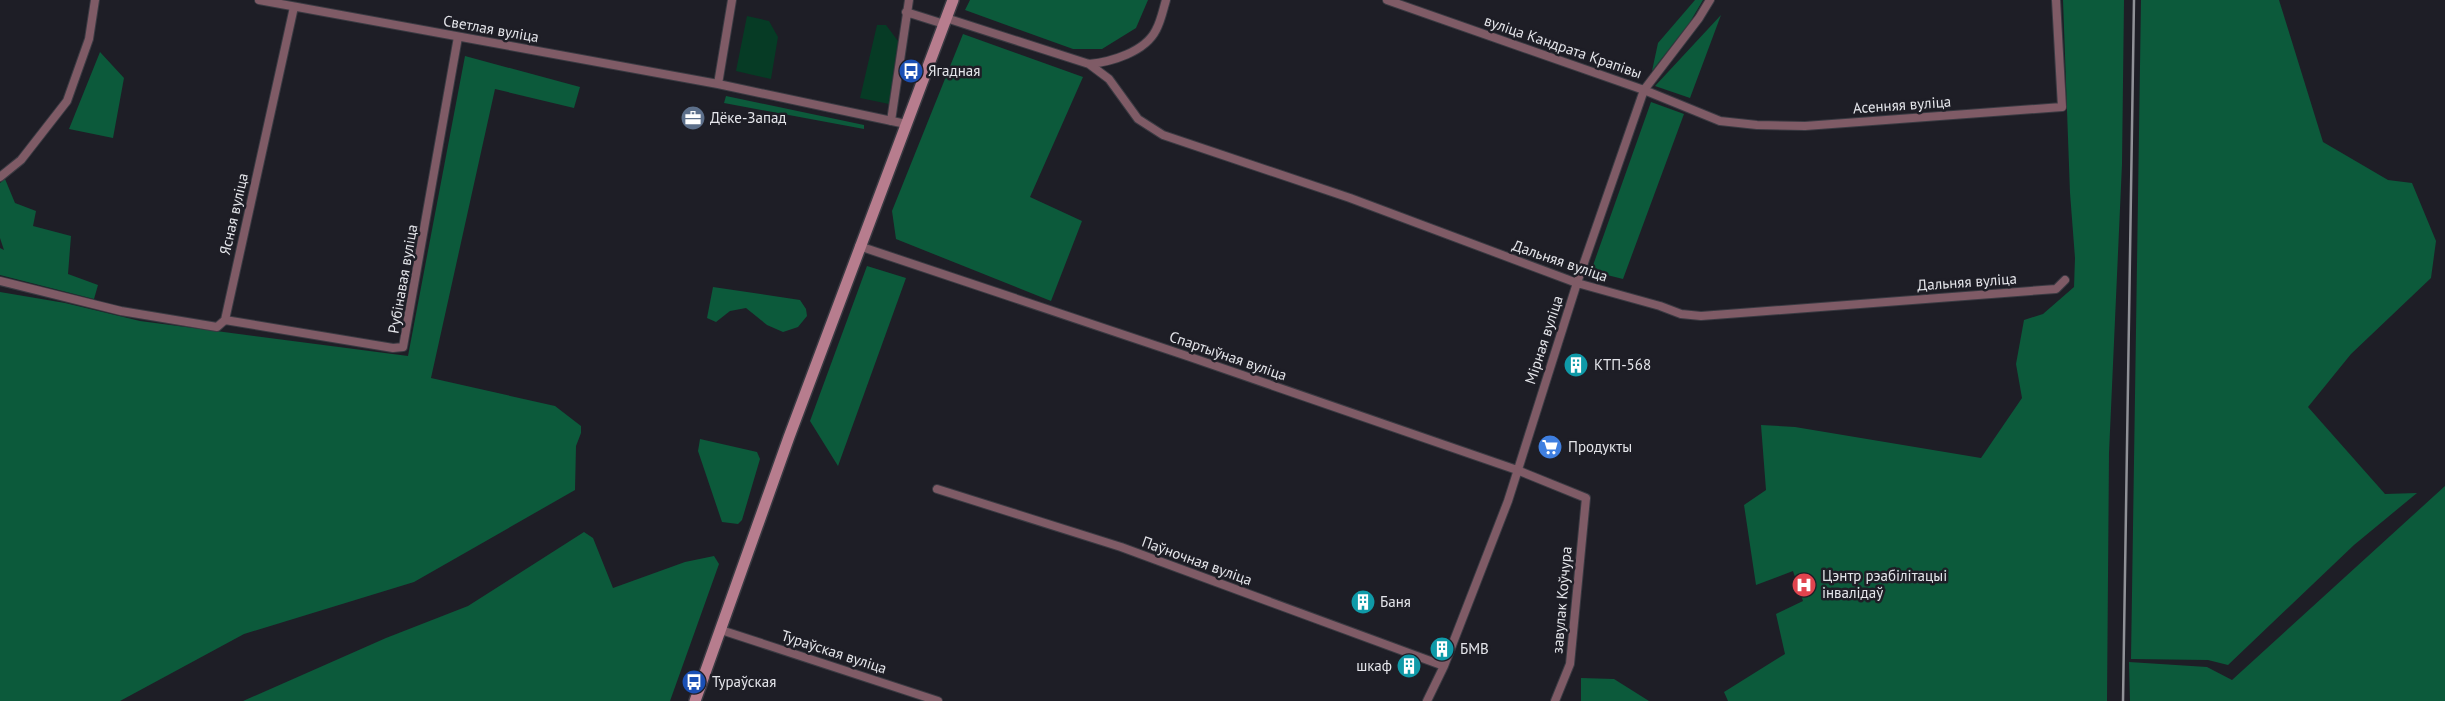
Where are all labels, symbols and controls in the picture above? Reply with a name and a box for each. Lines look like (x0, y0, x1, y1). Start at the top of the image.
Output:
street label: Светлая вуліца (442, 11, 540, 46)
street label: вуліца Кандрата Крапівы (1482, 11, 1644, 82)
bus stop icon: Ягадная (898, 58, 924, 84)
place label: Ягадная (928, 61, 980, 80)
street label: Асенняя вуліца (1852, 92, 1952, 117)
office icon: Дёке-Запад (680, 105, 706, 131)
place label: Дёке-Запад (710, 108, 786, 127)
street label: Ясная вуліца (215, 171, 252, 257)
street label: Рубінавая вуліца (384, 223, 421, 335)
street label: Дальняя вуліца (1510, 235, 1610, 286)
street label: Дальняя вуліца (1917, 269, 2017, 294)
street label: Мірная вуліца (1520, 293, 1567, 387)
street label: Спартыўная вуліца (1167, 327, 1289, 385)
building icon: КТП-568 (1563, 352, 1589, 378)
place label: КТП-568 (1594, 355, 1651, 374)
supermarket icon: Продукты (1537, 434, 1563, 460)
place label: Продукты (1568, 437, 1632, 456)
street label: Паўночная вуліца (1139, 532, 1255, 589)
street label: завулак Коўчура (1547, 546, 1576, 654)
place label: Цэнтр рэабілітацыі інвалідаў (1822, 566, 1947, 602)
hospital icon: Цэнтр рэабілітацыі інвалідаў (1791, 572, 1817, 598)
building icon: Баня (1350, 589, 1376, 615)
place label: Баня (1380, 592, 1411, 611)
street label: Тураўская вуліца (779, 626, 889, 678)
building icon: БМВ (1429, 636, 1455, 662)
place label: БМВ (1460, 639, 1489, 658)
building icon: шкаф (1396, 653, 1422, 679)
place label: шкаф (1356, 656, 1392, 675)
bus stop icon: Тураўская (681, 669, 707, 695)
place label: Тураўская (712, 672, 776, 691)

